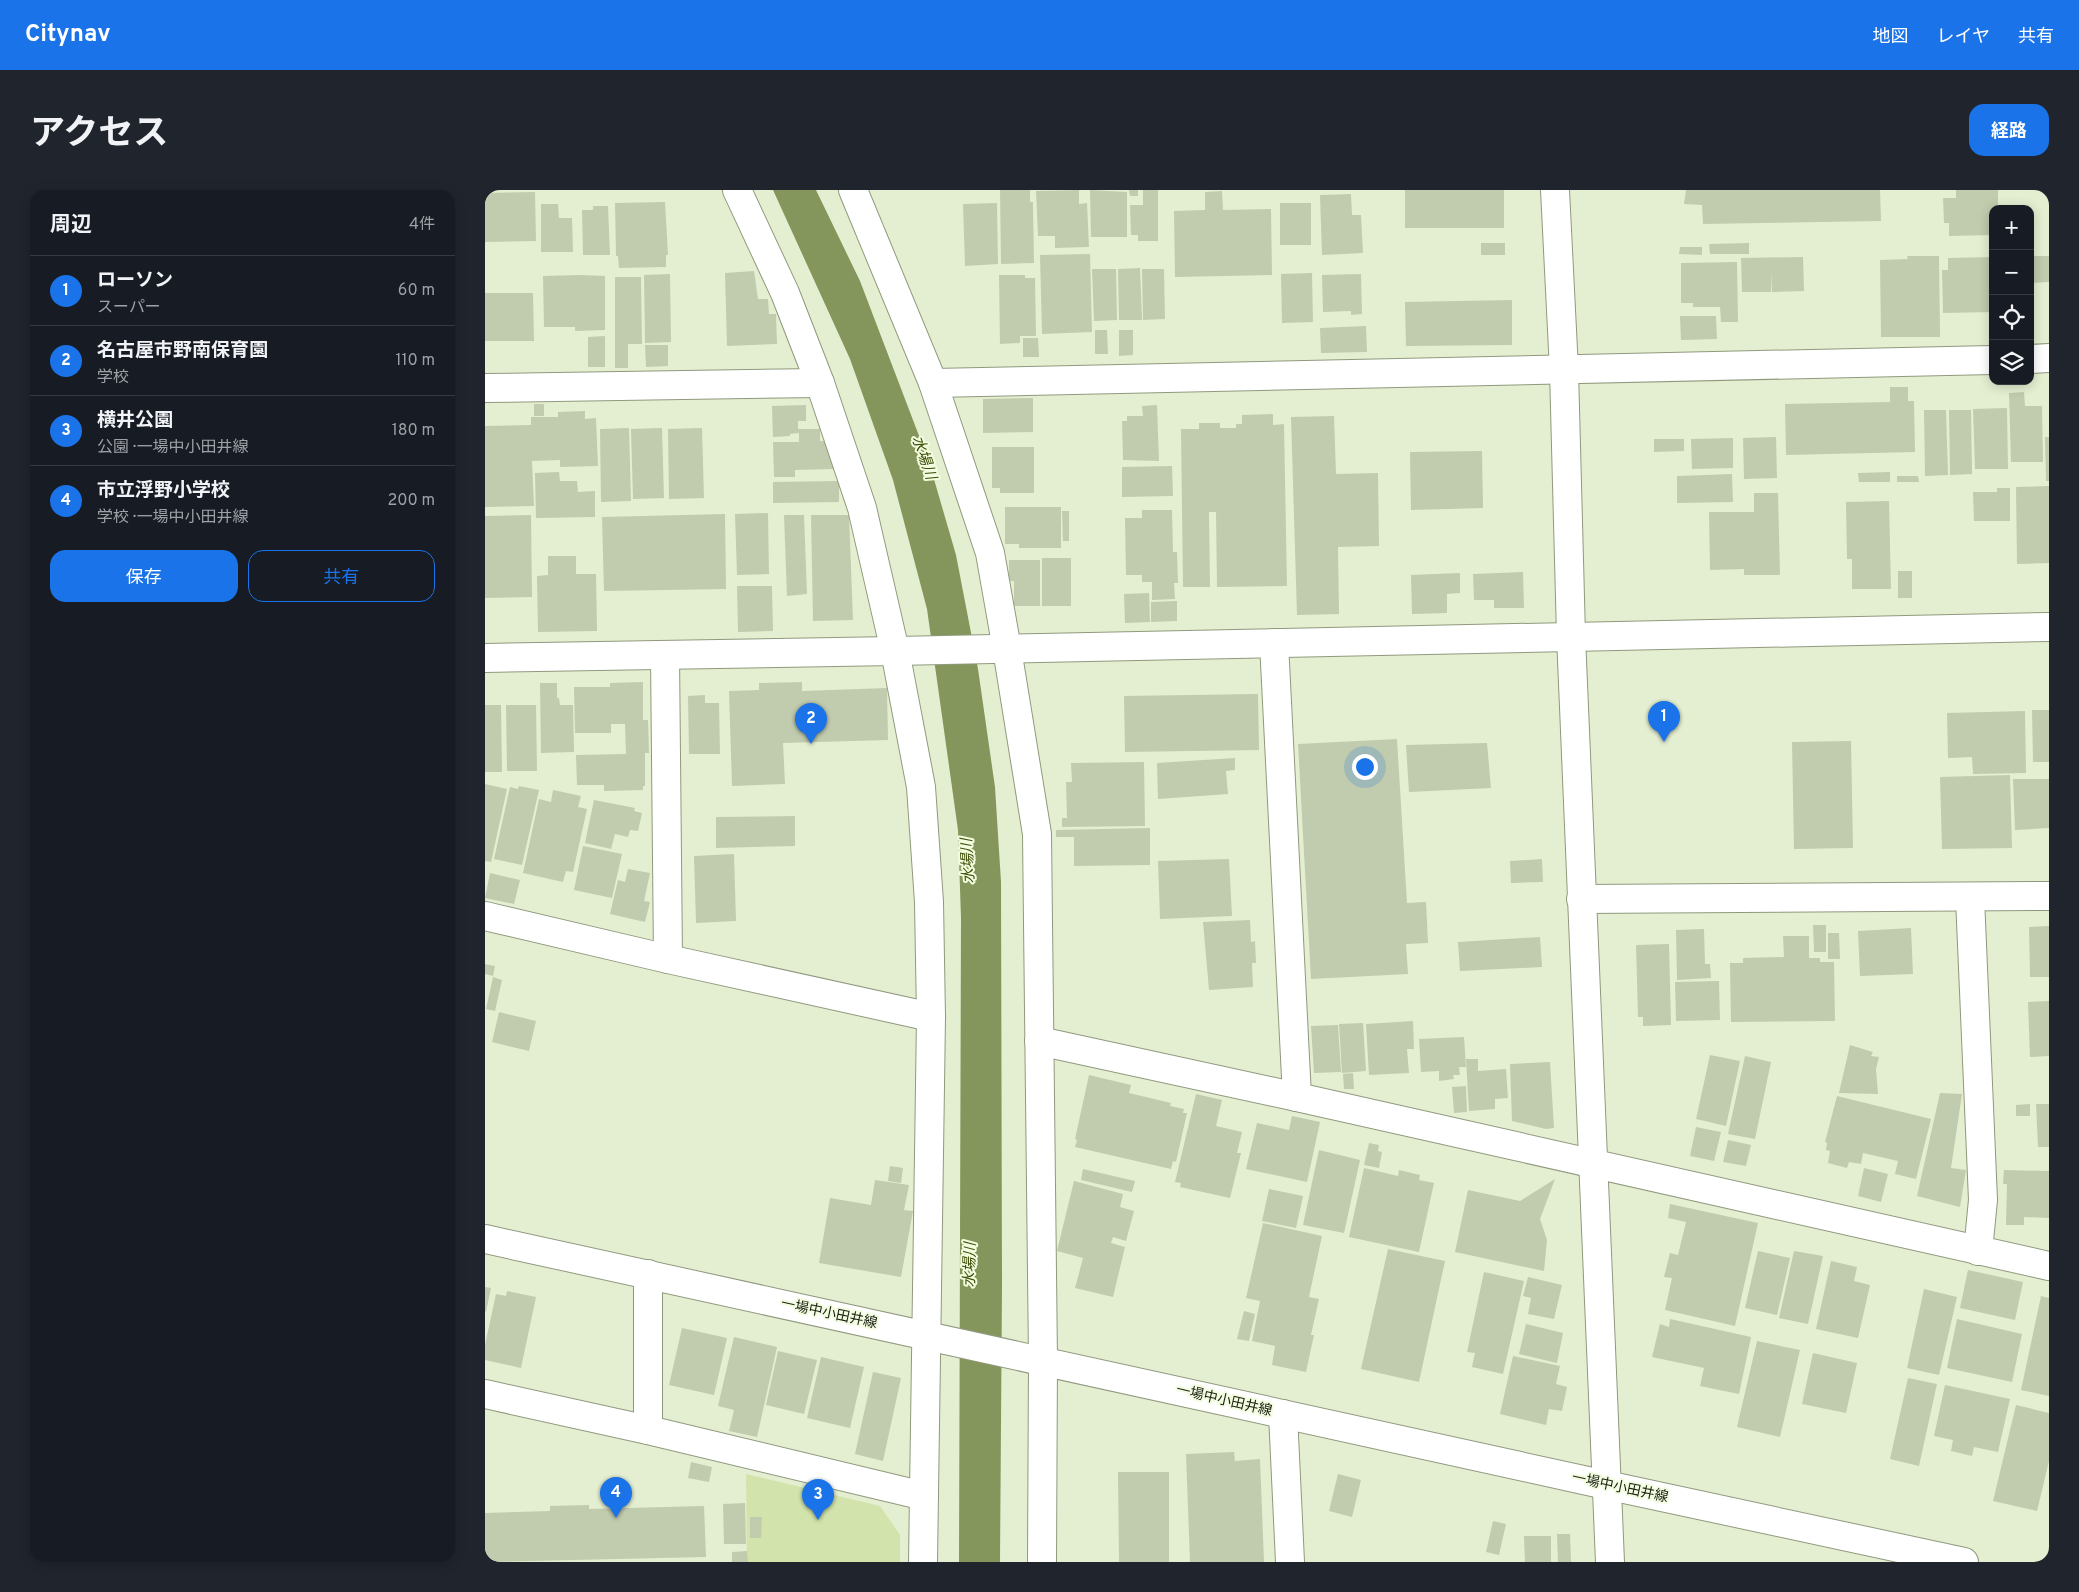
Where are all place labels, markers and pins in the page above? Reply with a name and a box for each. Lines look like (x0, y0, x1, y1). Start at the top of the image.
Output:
pin: 1 (1648, 701, 1680, 742)
pin: 2 (795, 703, 827, 744)
pin: 4 (600, 1477, 632, 1518)
pin: 3 (802, 1479, 834, 1520)

